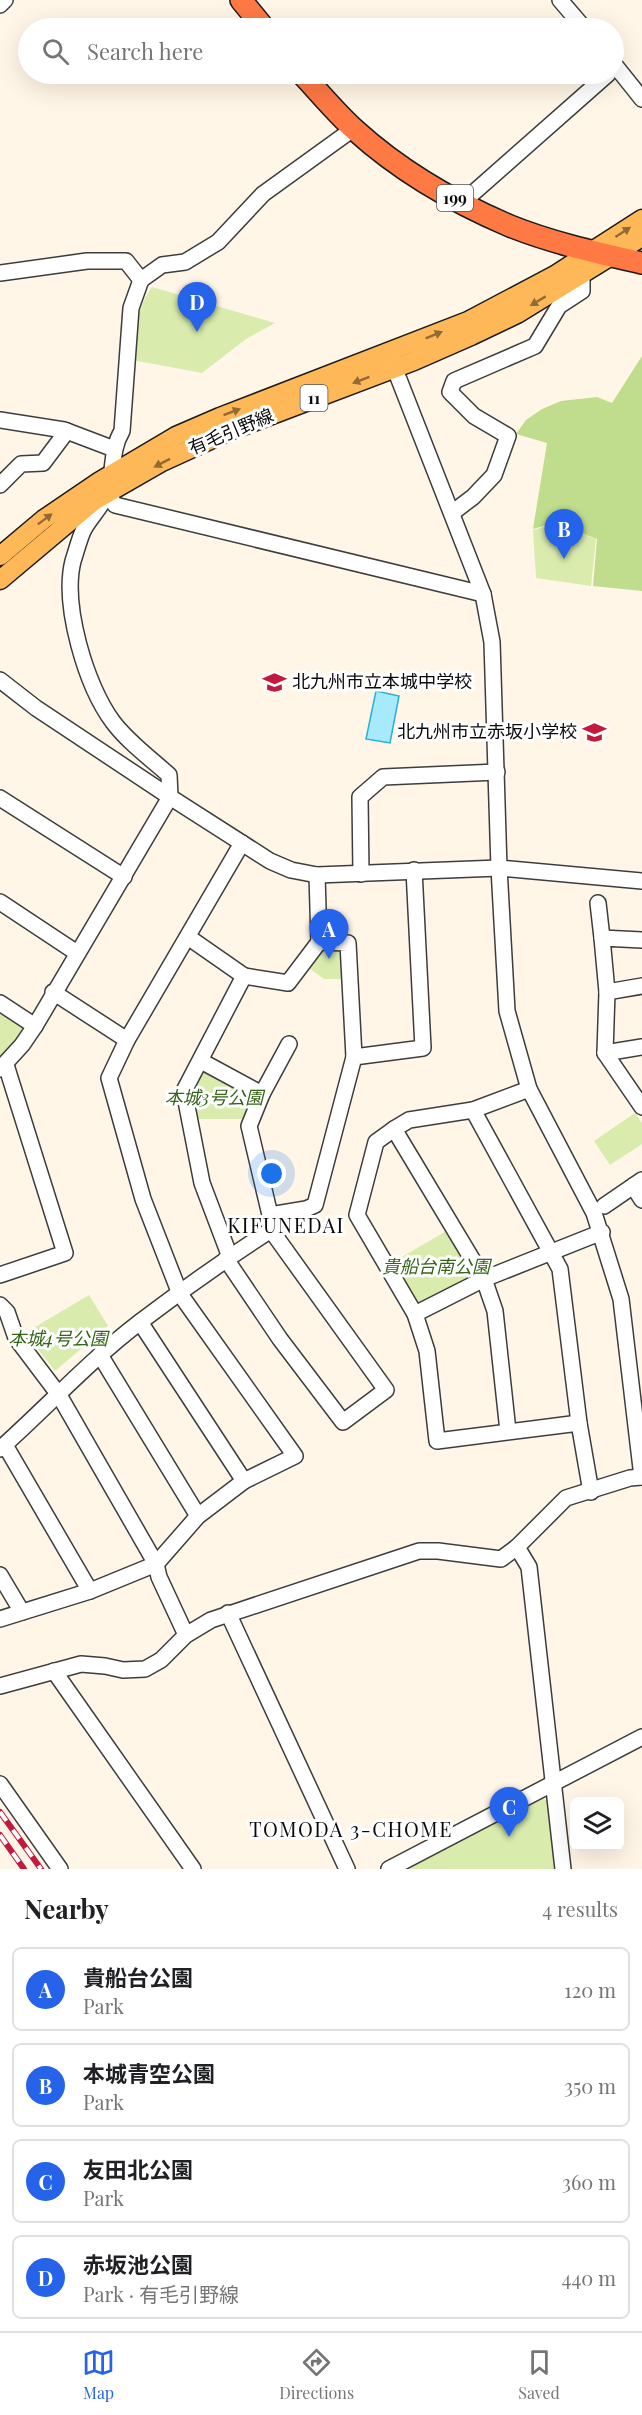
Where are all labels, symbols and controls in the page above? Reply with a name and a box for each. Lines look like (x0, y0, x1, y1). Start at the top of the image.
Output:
search box (18, 18, 624, 84)
icon: search (39, 35, 72, 68)
text: Search here (87, 36, 203, 66)
road number: 199 (437, 185, 473, 211)
one-way arrow (615, 226, 631, 237)
pin: D (178, 282, 216, 332)
one-way arrow (530, 295, 547, 306)
one-way arrow (425, 330, 443, 339)
one-way arrow (352, 376, 370, 386)
road number: 11 (300, 385, 328, 411)
street label: 有毛引野線 (184, 402, 277, 460)
one-way arrow (223, 407, 241, 417)
one-way arrow (153, 458, 170, 468)
pin: B (544, 510, 584, 559)
one-way arrow (37, 513, 53, 525)
school or university icon: 北九州市立本城中学校 (261, 669, 287, 695)
place label: 北九州市立本城中学校 (292, 669, 472, 693)
place label: 北九州市立赤坂小学校 (397, 719, 577, 743)
school or university icon: 北九州市立赤坂小学校 (582, 719, 608, 745)
pin: A (310, 910, 348, 959)
park label: 本城3号公園 (165, 1085, 266, 1109)
your location (257, 1159, 286, 1188)
district label: KIFUNEDAI (227, 1211, 345, 1238)
park label: 貴船台南公園 (382, 1254, 493, 1278)
park label: 本城4号公園 (8, 1326, 111, 1350)
pin: C (490, 1788, 528, 1837)
map controls (570, 1797, 624, 1851)
button: layers (570, 1797, 624, 1851)
district label: TOMODA 3-CHOME (249, 1815, 453, 1842)
text: Nearby (24, 1891, 109, 1926)
text: 4 results (542, 1895, 618, 1922)
text: 貴船台公園 (83, 1962, 193, 1992)
text: A (39, 1976, 52, 2003)
text: 120 m (564, 1976, 616, 2003)
text: Park (83, 1992, 124, 2019)
text: 本城青空公園 (83, 2058, 215, 2088)
text: B (39, 2072, 52, 2099)
text: 350 m (564, 2072, 616, 2099)
text: Park (83, 2088, 124, 2115)
text: 友田北公園 (83, 2154, 193, 2184)
text: C (38, 2168, 53, 2195)
text: 360 m (562, 2168, 616, 2195)
text: Park (83, 2184, 124, 2211)
text: 赤坂池公園 (83, 2249, 193, 2279)
text: D (38, 2264, 53, 2291)
text: 440 m (562, 2264, 616, 2291)
text: Park · 有毛引野線 (83, 2280, 239, 2307)
tab: Map (82, 2346, 115, 2403)
tab: Directions (279, 2346, 354, 2403)
tab: Saved (518, 2346, 560, 2403)

